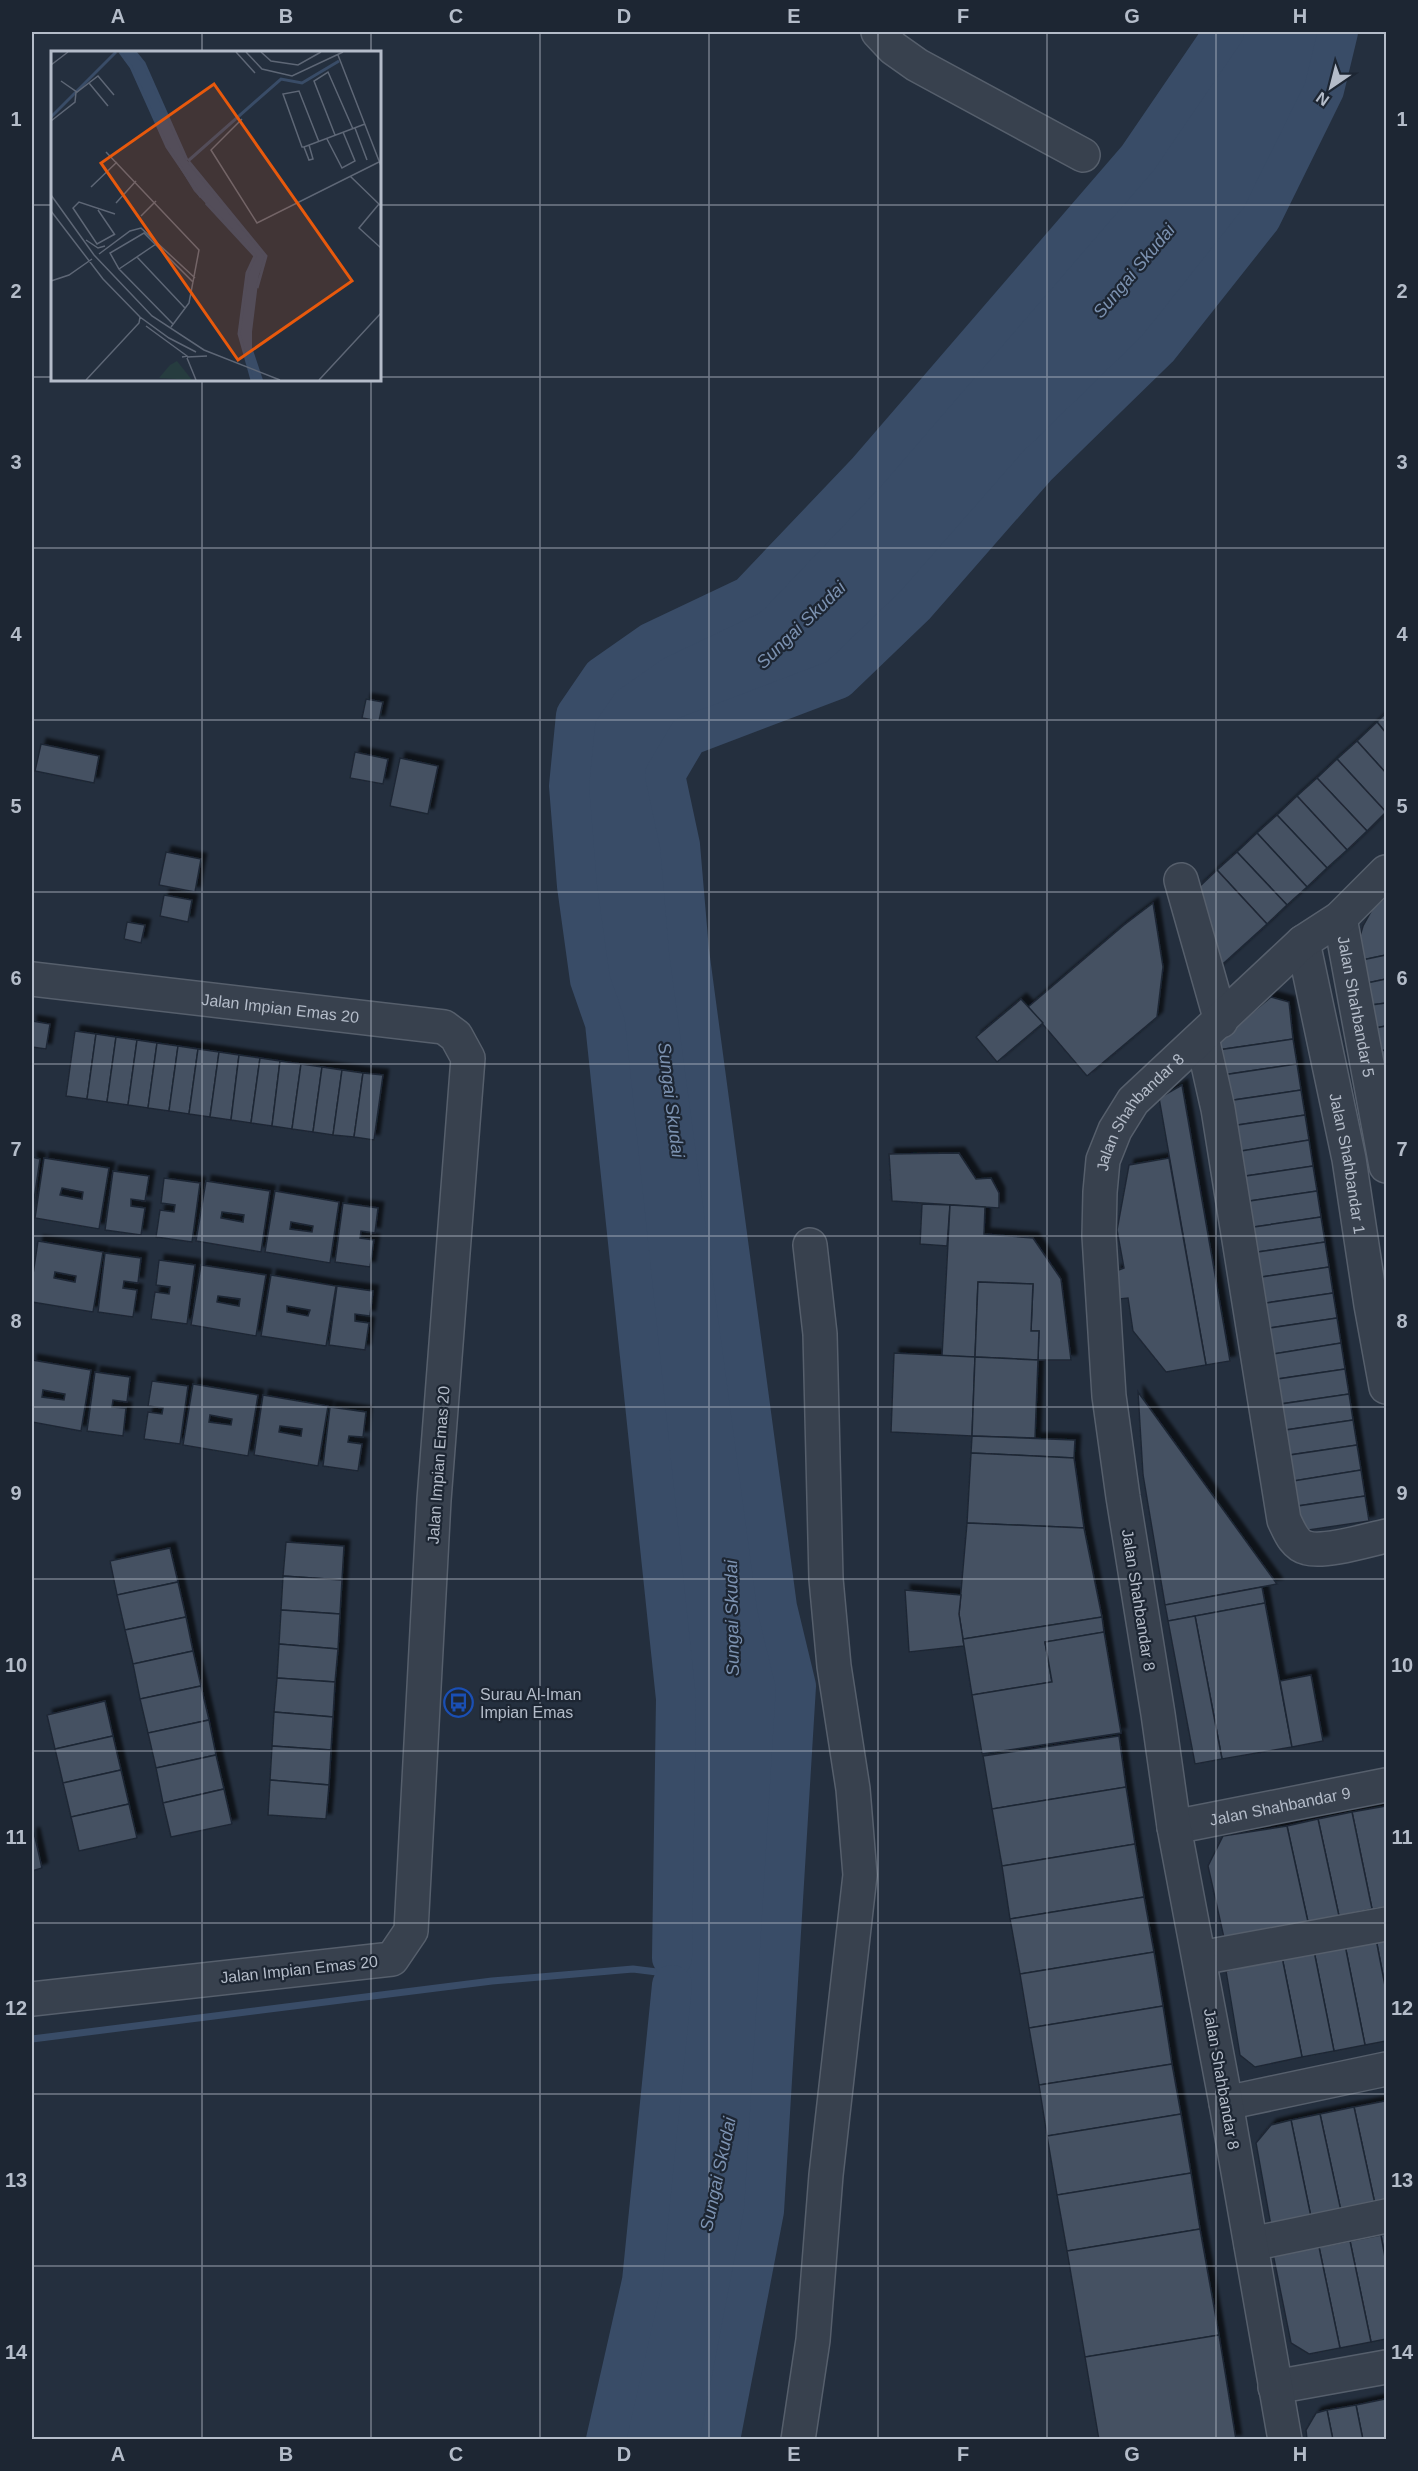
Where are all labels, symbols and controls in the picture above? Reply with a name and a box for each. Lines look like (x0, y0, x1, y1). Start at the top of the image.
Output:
text: A (111, 5, 125, 27)
text: B (279, 5, 293, 27)
text: C (449, 5, 463, 27)
text: D (617, 5, 631, 27)
text: E (787, 5, 801, 27)
text: F (957, 5, 969, 27)
text: G (1124, 5, 1140, 27)
text: H (1293, 5, 1307, 27)
inset map (51, 51, 381, 381)
north arrow (1301, 57, 1361, 117)
text: N (1313, 89, 1332, 109)
text: 1 (10, 108, 22, 130)
text: 1 (1396, 108, 1408, 130)
water label: Sungai Skudai (1089, 219, 1180, 322)
text: 2 (10, 280, 22, 302)
text: 2 (1396, 280, 1408, 302)
text: 3 (10, 451, 22, 473)
text: 3 (1396, 451, 1408, 473)
water label: Sungai Skudai (752, 577, 850, 673)
text: 4 (10, 623, 22, 645)
text: 4 (1396, 623, 1408, 645)
text: 5 (10, 795, 22, 817)
text: 5 (1396, 795, 1408, 817)
street label: Jalan Shahbandar 5 (1334, 935, 1377, 1079)
text: 6 (10, 967, 22, 989)
text: 6 (1396, 967, 1408, 989)
street label: Jalan Impian Emas 20 (201, 991, 360, 1026)
water label: Sungai Skudai (654, 1041, 688, 1160)
street label: Jalan Shahbandar 8 (1094, 1050, 1187, 1172)
street label: Jalan Shahbandar 1 (1326, 1091, 1368, 1235)
text: 7 (10, 1138, 22, 1160)
text: 7 (1396, 1138, 1408, 1160)
text: 8 (10, 1310, 22, 1332)
text: 8 (1396, 1310, 1408, 1332)
street label: Jalan Impian Emas 20 (424, 1385, 453, 1545)
text: 9 (10, 1482, 22, 1504)
text: 9 (1396, 1482, 1408, 1504)
street label: Jalan Shahbandar 8 (1119, 1528, 1158, 1672)
water label: Sungai Skudai (721, 1559, 743, 1676)
text: 10 (5, 1654, 27, 1676)
text: 10 (1391, 1654, 1413, 1676)
place label: Surau Al-Iman Impian Emas (480, 1686, 581, 1721)
bus stop icon: Surau Al-Iman Impian Emas (443, 1687, 475, 1719)
street label: Jalan Shahbandar 9 (1208, 1784, 1352, 1829)
text: 11 (5, 1826, 27, 1848)
text: 11 (1391, 1826, 1413, 1848)
street label: Jalan Impian Emas 20 (219, 1953, 379, 1986)
text: 12 (5, 1997, 27, 2019)
text: 12 (1391, 1997, 1413, 2019)
street label: Jalan Shahbandar 8 (1201, 2007, 1242, 2151)
water label: Sungai Skudai (696, 2114, 740, 2233)
text: 13 (5, 2169, 27, 2191)
text: 13 (1391, 2169, 1413, 2191)
text: 14 (5, 2341, 28, 2363)
text: 14 (1391, 2341, 1414, 2363)
text: A (111, 2443, 125, 2465)
text: B (279, 2443, 293, 2465)
text: C (449, 2443, 463, 2465)
text: D (617, 2443, 631, 2465)
text: E (787, 2443, 801, 2465)
text: F (957, 2443, 969, 2465)
text: G (1124, 2443, 1140, 2465)
text: H (1293, 2443, 1307, 2465)

